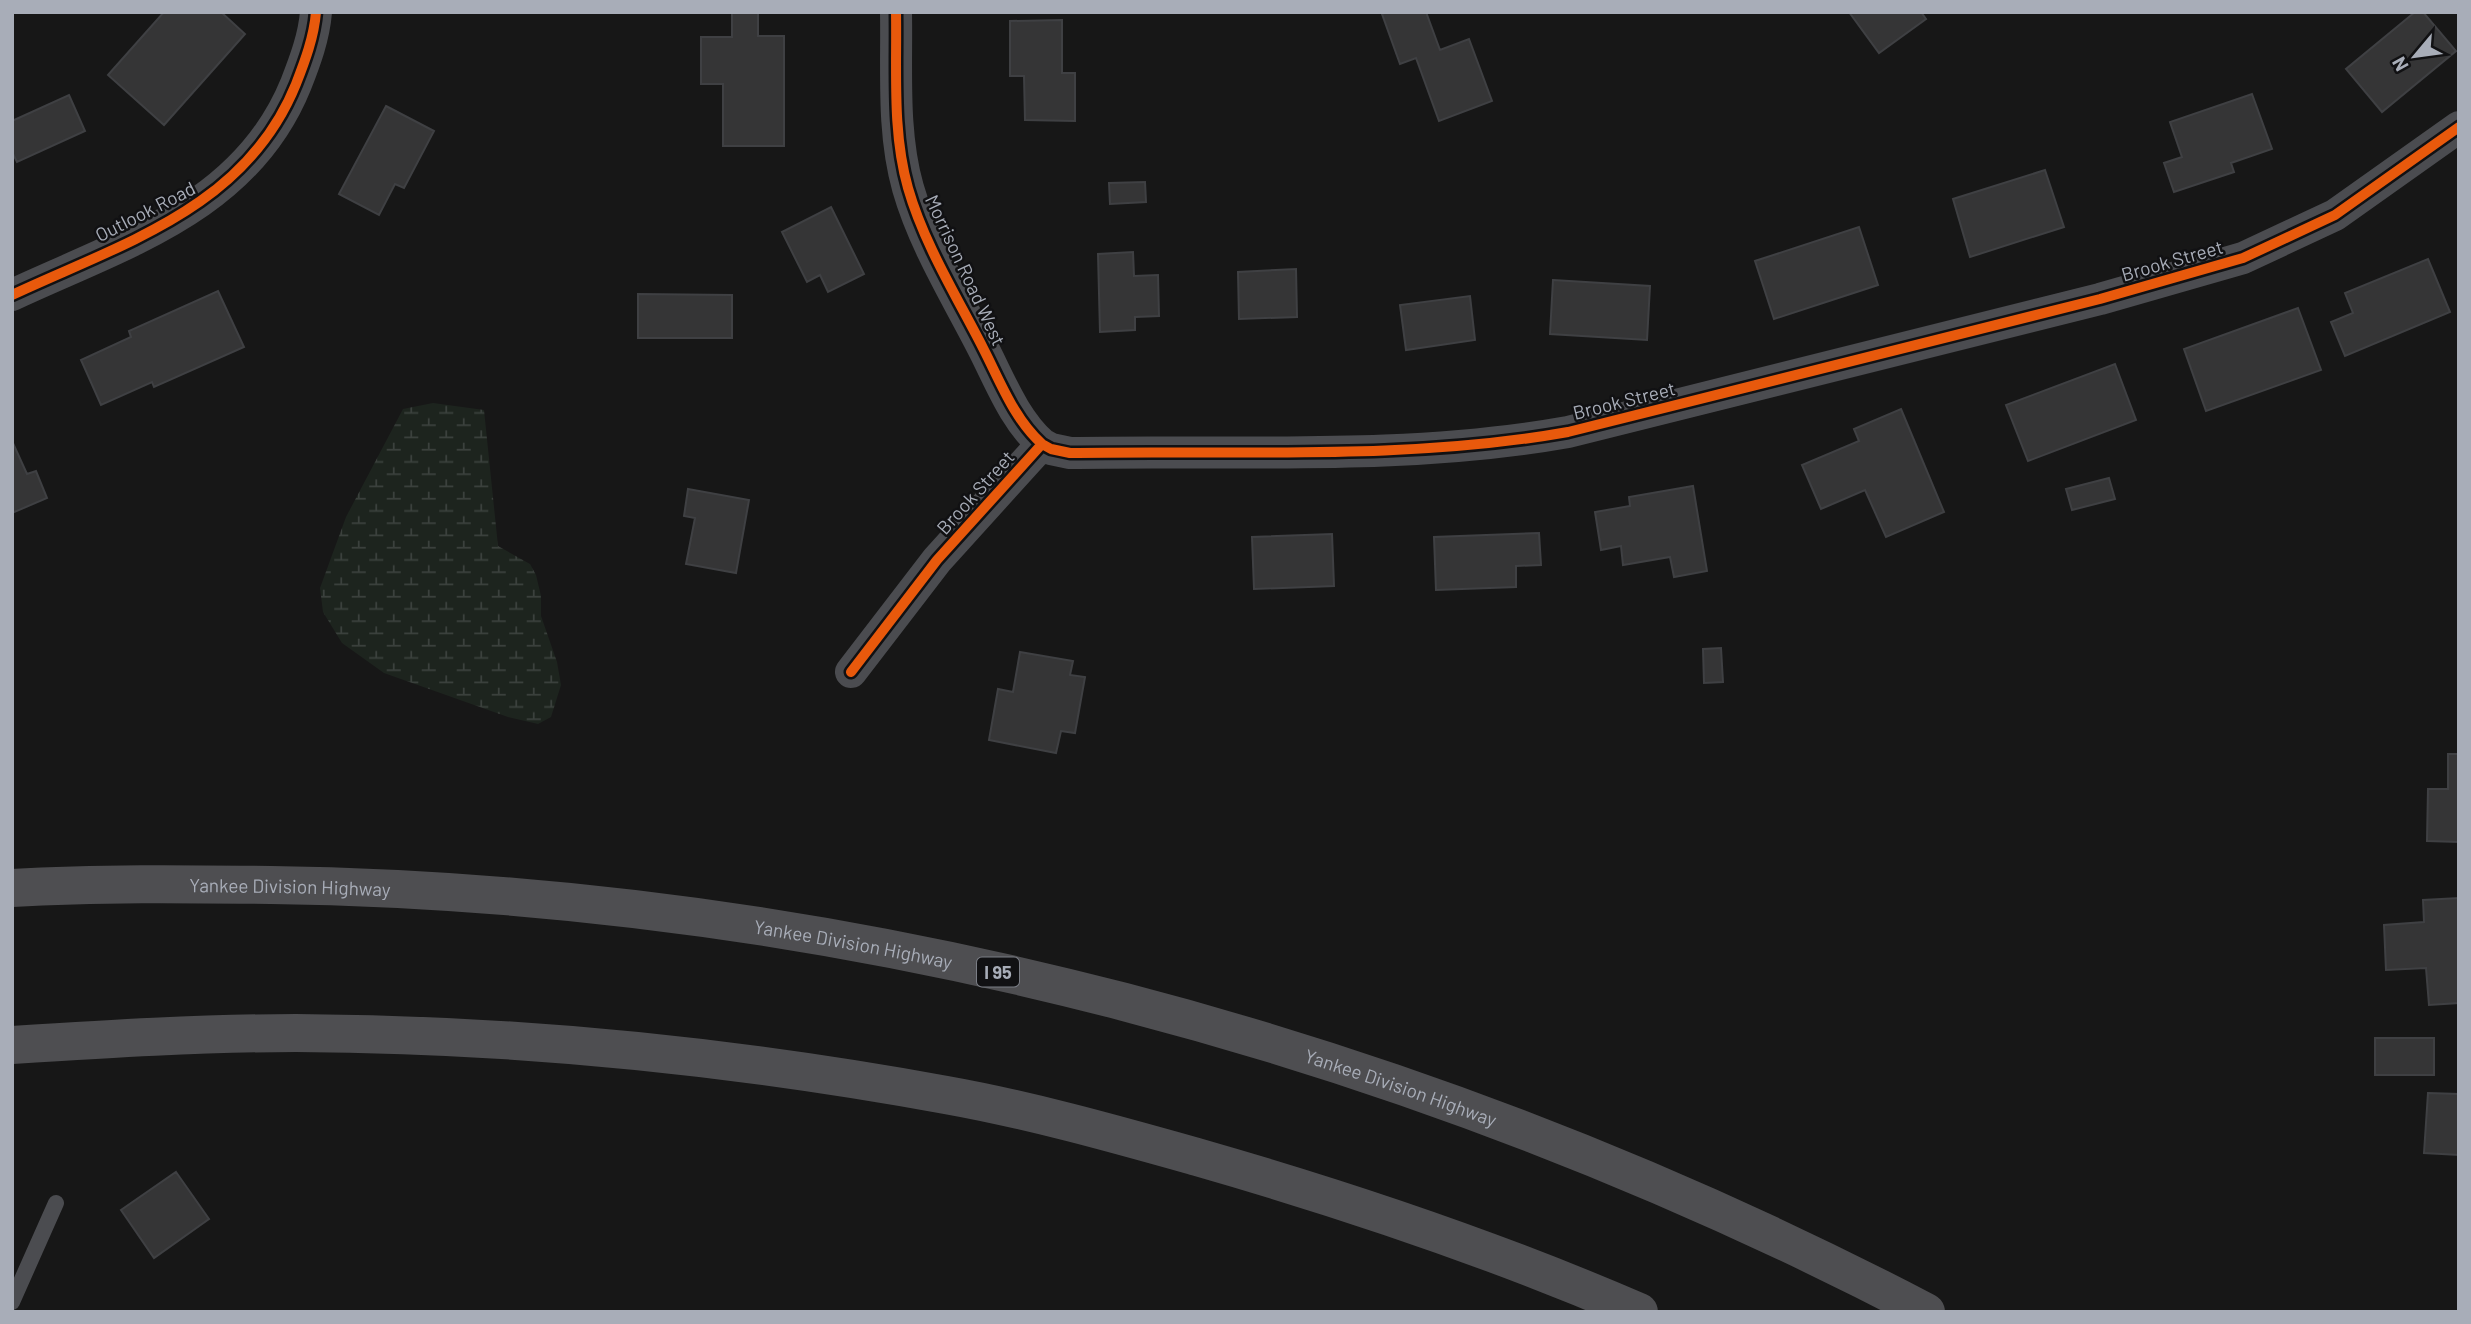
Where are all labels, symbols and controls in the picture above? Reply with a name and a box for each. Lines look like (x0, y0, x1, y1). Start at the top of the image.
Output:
north arrow (2380, 21, 2450, 91)
text: N (2387, 53, 2413, 76)
street label: Outlook Road (91, 176, 199, 246)
street label: Morrison Road West (921, 191, 1011, 349)
street label: Brook Street (2119, 235, 2225, 285)
street label: Brook Street (1570, 376, 1678, 424)
street label: Brook Street (931, 445, 1019, 539)
street label: Yankee Division Highway (189, 873, 391, 900)
street label: Yankee Division Highway (752, 914, 955, 973)
road number: I 95 (977, 958, 1019, 987)
street label: Yankee Division Highway (1302, 1043, 1500, 1131)

